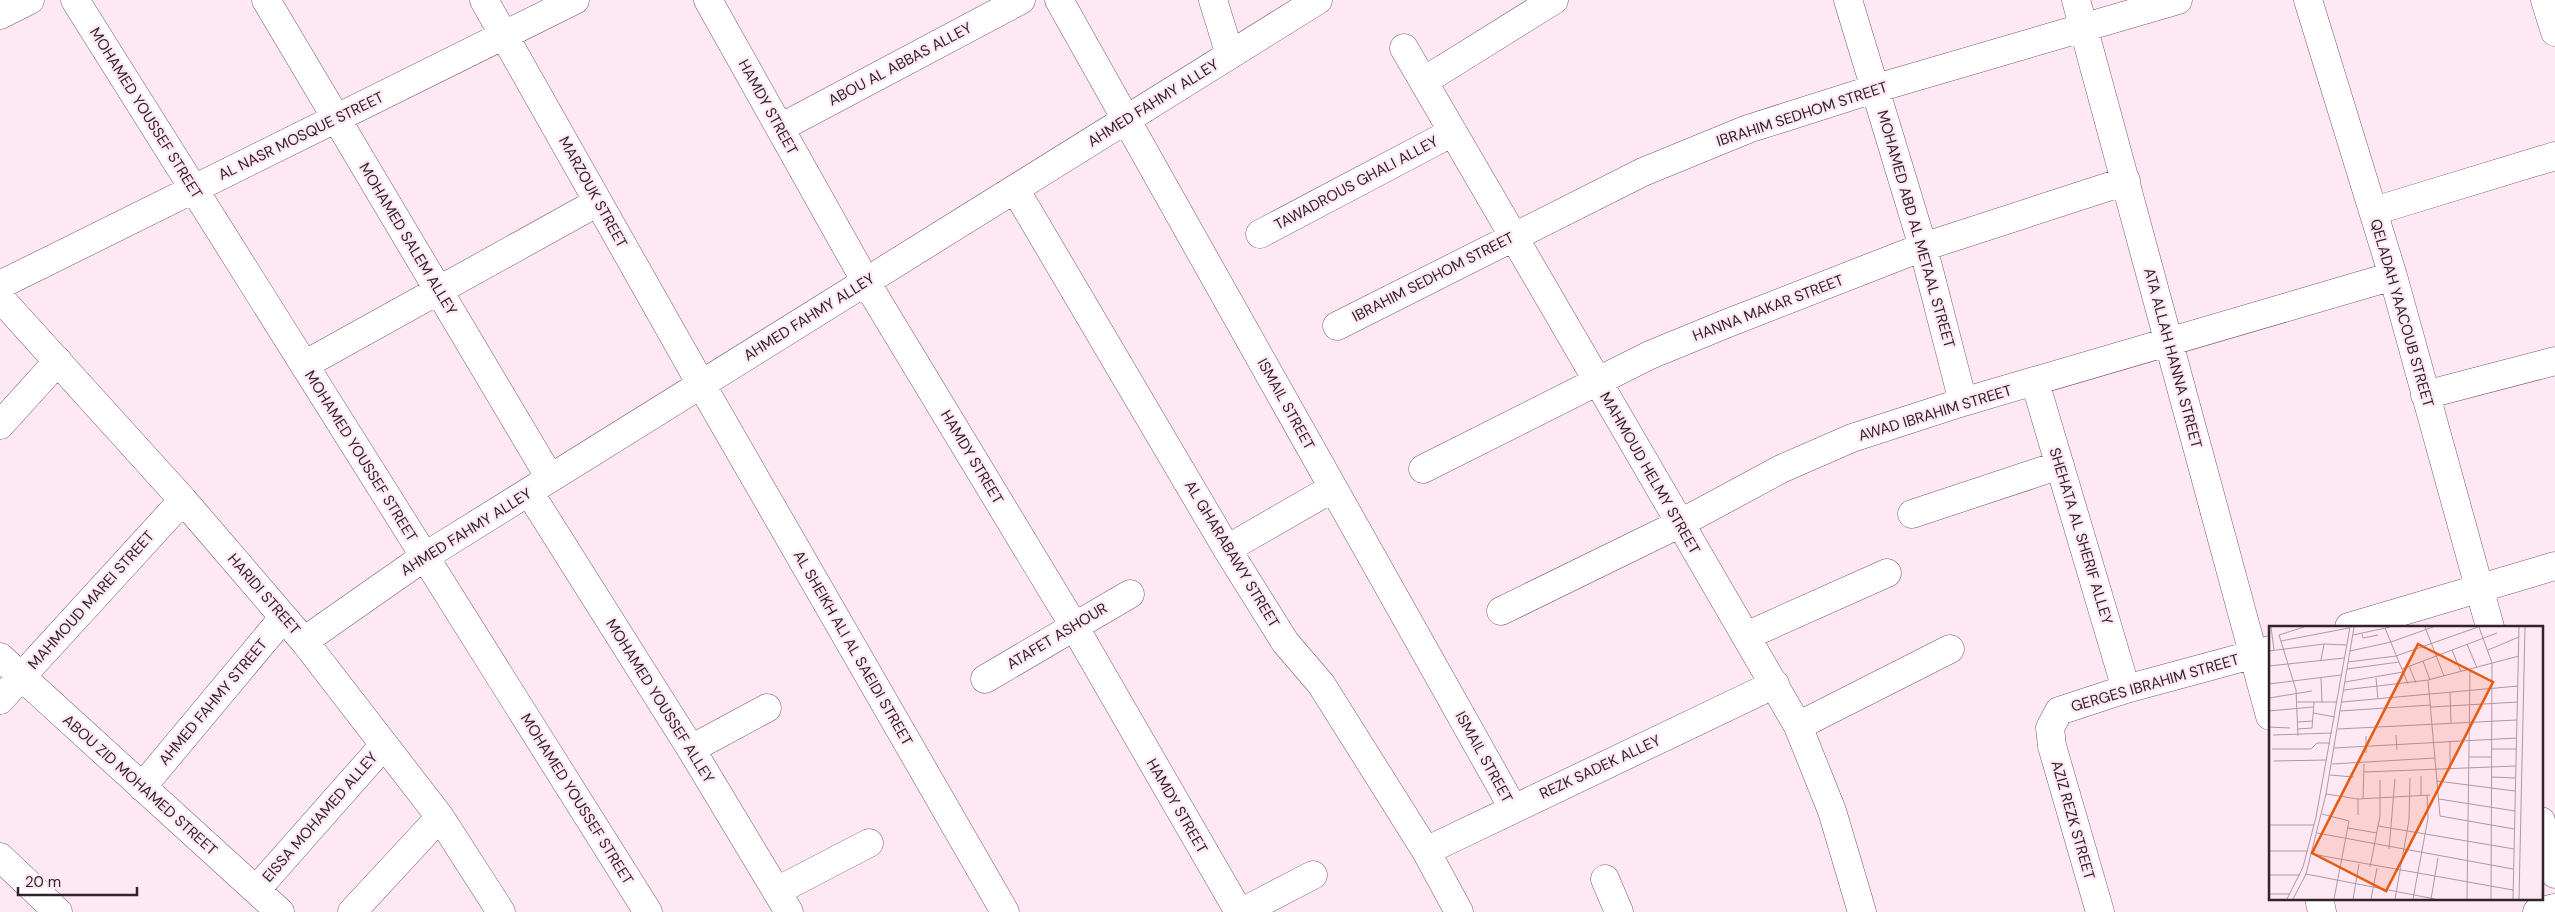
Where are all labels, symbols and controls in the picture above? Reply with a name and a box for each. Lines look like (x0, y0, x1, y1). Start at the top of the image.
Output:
street label: ABOU AL ABBAS ALLEY (825, 18, 975, 110)
street label: MOHAMED YOUSSEF STREET (85, 24, 207, 202)
street label: AHMED FAHMY ALLEY (1084, 54, 1223, 151)
street label: HAMDY STREET (734, 56, 802, 158)
street label: IBRAHIM SEDHOM STREET (1714, 77, 1890, 151)
street label: AL NASR MOSQUE STREET (215, 87, 387, 185)
street label: MOHAMED ABD AL METAAL STREET (1872, 108, 1960, 350)
street label: TAWADROUS GHALI ALLEY (1271, 131, 1442, 235)
street label: MARZOUK STREET (554, 133, 632, 251)
street label: MOHAMED SALEM ALLEY (355, 159, 462, 319)
street label: QELADAH YAACOUB STREET (2366, 217, 2438, 409)
street label: IBRAHIM SEDHOM STREET (1349, 227, 1517, 327)
street label: ATA ALLAH HANNA STREET (2139, 266, 2207, 450)
street label: AHMED FAHMY ALLEY (740, 268, 879, 365)
street label: HANNA MAKAR STREET (1690, 270, 1846, 346)
street label: ISMAIL STREET (1253, 355, 1319, 453)
street label: MOHAMED YOUSSEF STREET (300, 367, 422, 545)
street label: AWAD IBRAHIM STREET (1856, 380, 2014, 446)
street label: MAHMOUD HELMY STREET (1595, 388, 1705, 558)
street label: HAMDY STREET (936, 406, 1008, 508)
street label: SHEHATA AL SHERIF ALLEY (2045, 445, 2118, 627)
street label: AL GHARABAWY STREET (1180, 477, 1284, 631)
street label: AHMED FAHMY ALLEY (397, 483, 536, 580)
street label: MAHMOUD MAREI STREET (23, 527, 159, 673)
street label: AL SHEIKH ALI AL SAEIDI STREET (789, 547, 917, 749)
street label: HARIDI STREET (223, 549, 305, 639)
street label: ATAFET ASHOUR (1003, 598, 1111, 674)
street label: MOHAMED YOUSSEF ALLEY (601, 615, 719, 787)
inset map (2269, 626, 2542, 900)
street label: AHMED FAHMY STREET (154, 635, 272, 769)
street label: GERGES IBRAHIM STREET (2069, 649, 2241, 717)
street label: ISMAIL STREET (1451, 708, 1517, 806)
street label: ABOU ZID MOHAMED STREET (59, 710, 221, 860)
street label: MOHAMED YOUSSEF STREET (516, 710, 638, 888)
street label: REZK SADEK ALLEY (1536, 730, 1664, 804)
street label: EISSA MOHAMED ALLEY (258, 748, 382, 886)
street label: HAMDY STREET (1142, 755, 1212, 857)
street label: AZIZ REZK STREET (2046, 758, 2100, 882)
scale bar (18, 864, 136, 896)
text: 20 m (25, 872, 61, 892)

